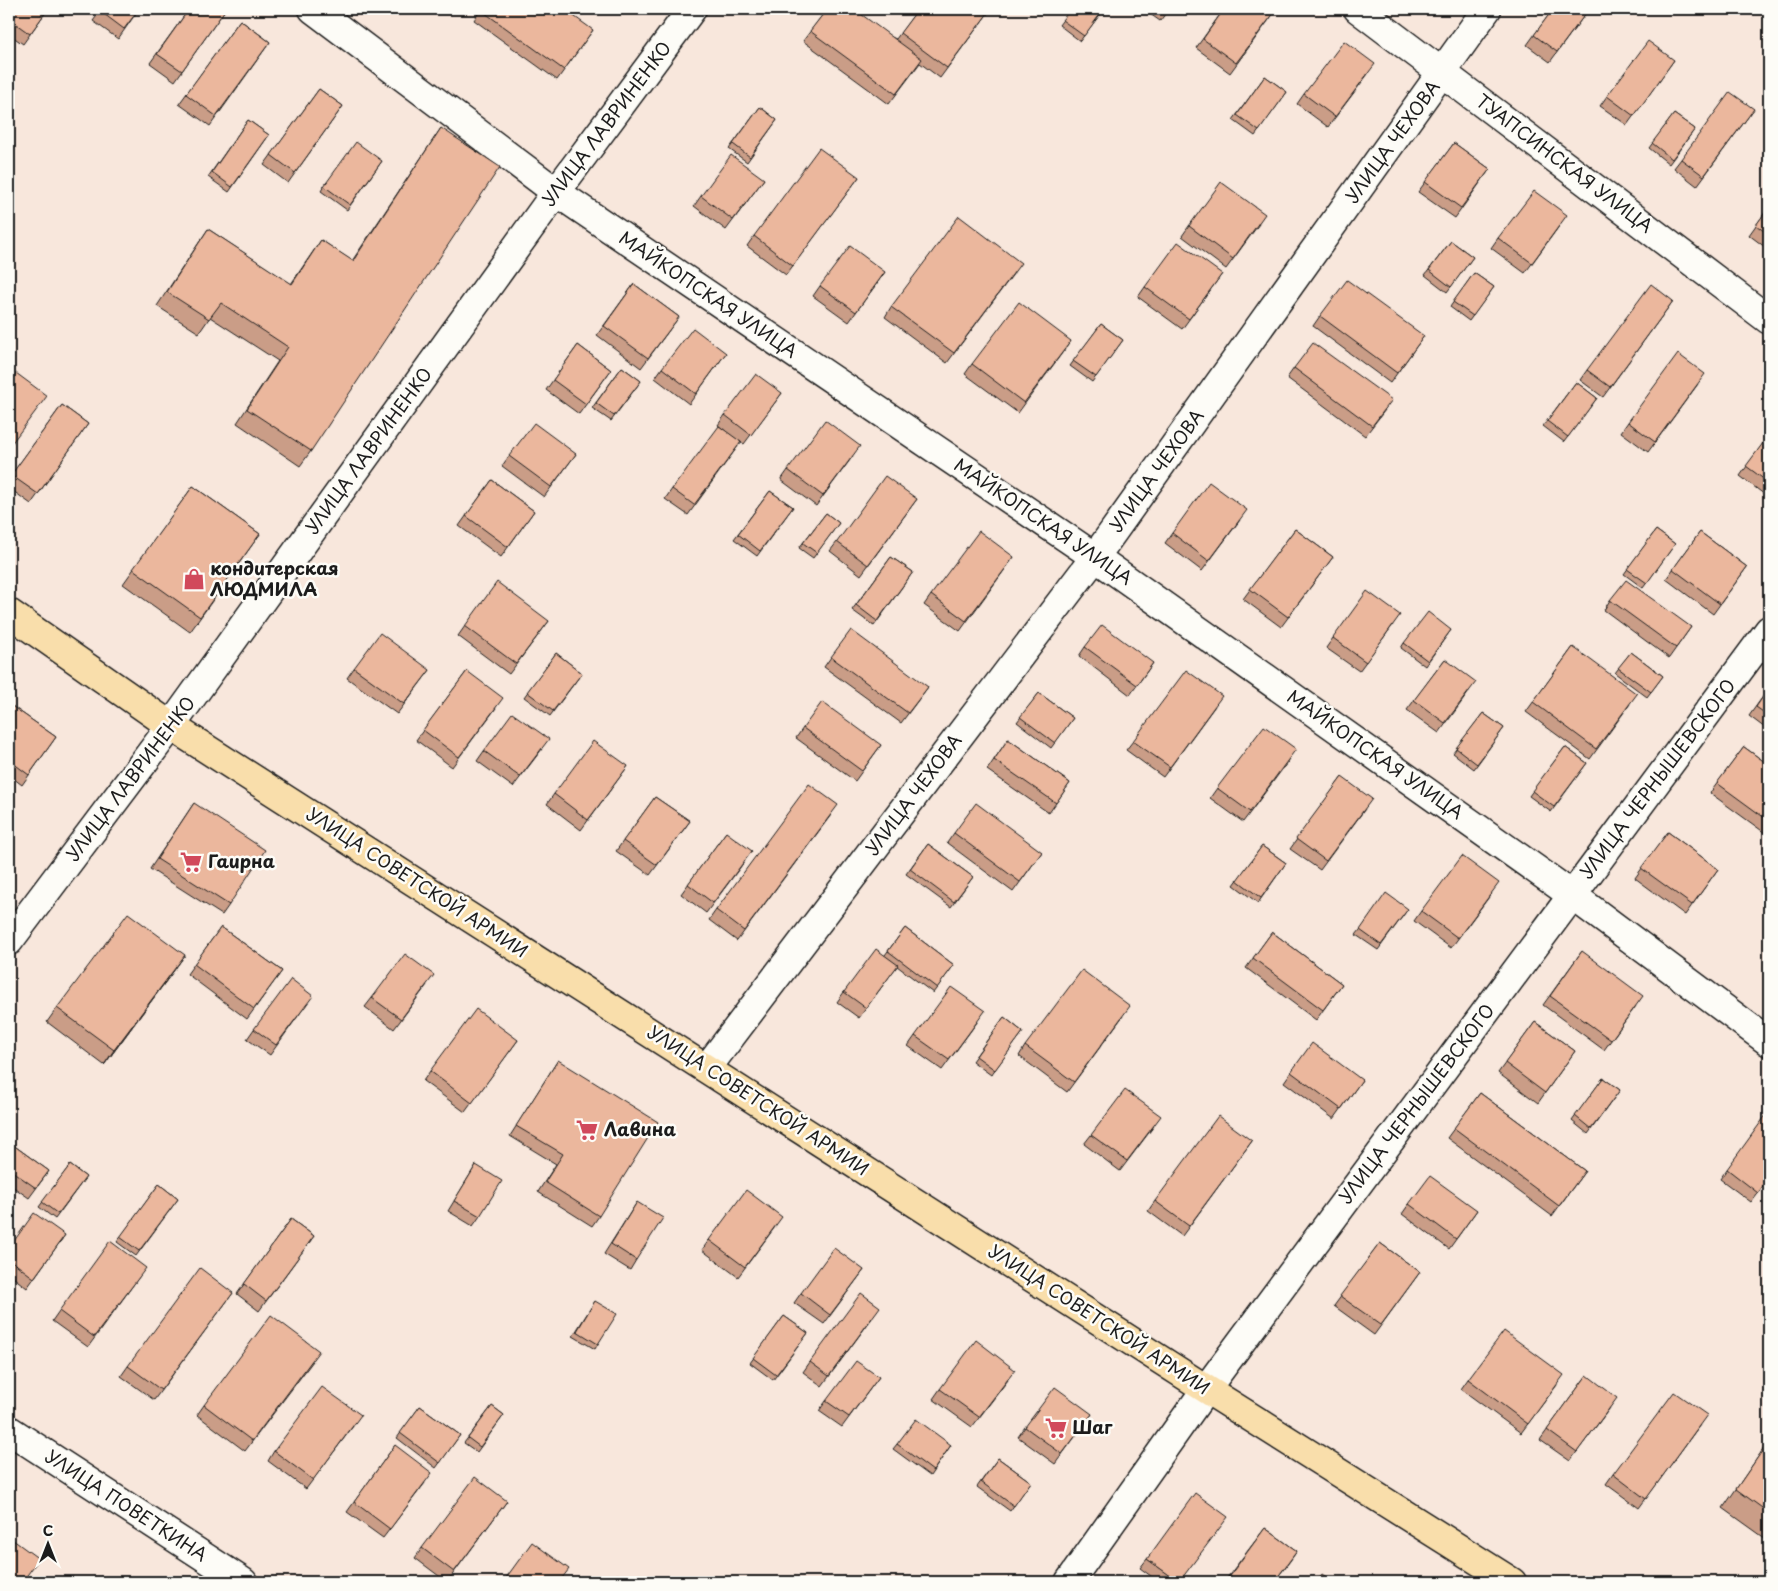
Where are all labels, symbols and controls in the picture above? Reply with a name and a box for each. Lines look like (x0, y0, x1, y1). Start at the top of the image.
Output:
street label: УЛИЦА ЛАВРИНЕНКО (535, 35, 677, 211)
street label: УЛИЦА ЧЕХОВА (1338, 74, 1446, 208)
street label: ТУАПСИНСКАЯ УЛИЦА (1471, 87, 1659, 239)
street label: МАЙКОПСКАЯ УЛИЦА (614, 224, 804, 364)
street label: УЛИЦА ЛАВРИНЕНКО (298, 361, 438, 539)
street label: УЛИЦА ЧЕХОВА (1102, 403, 1210, 537)
street label: МАЙКОПСКАЯ УЛИЦА (949, 451, 1139, 591)
place label: кондитерская ЛЮДМИЛА (210, 554, 339, 602)
shop icon: кондитерская ЛЮДМИЛА (181, 566, 207, 592)
street label: УЛИЦА ЧЕРНЫШЕВСКОГО (1573, 673, 1741, 884)
street label: МАЙКОПСКАЯ УЛИЦА (1282, 682, 1470, 825)
street label: УЛИЦА ЛАВРИНЕНКО (59, 690, 201, 866)
street label: УЛИЦА ЧЕХОВА (858, 728, 967, 860)
street label: УЛИЦА СОВЕТСКОЙ АРМИИ (302, 800, 534, 964)
place label: Гаирна (208, 847, 275, 874)
supermarket icon: Гаирна (178, 849, 204, 875)
street label: УЛИЦА ЧЕРНЫШЕВСКОГО (1332, 998, 1500, 1209)
street label: УЛИЦА СОВЕТСКОЙ АРМИИ (643, 1018, 875, 1182)
place label: Лавина (604, 1115, 676, 1142)
supermarket icon: Лавина (574, 1117, 600, 1143)
street label: УЛИЦА СОВЕТСКОЙ АРМИИ (984, 1237, 1216, 1401)
place label: Шаг (1072, 1413, 1113, 1440)
supermarket icon: Шаг (1043, 1415, 1069, 1441)
street label: УЛИЦА ПОВЕТКИНА (40, 1442, 213, 1568)
north arrow (22, 1518, 72, 1568)
text: С (43, 1520, 53, 1541)

